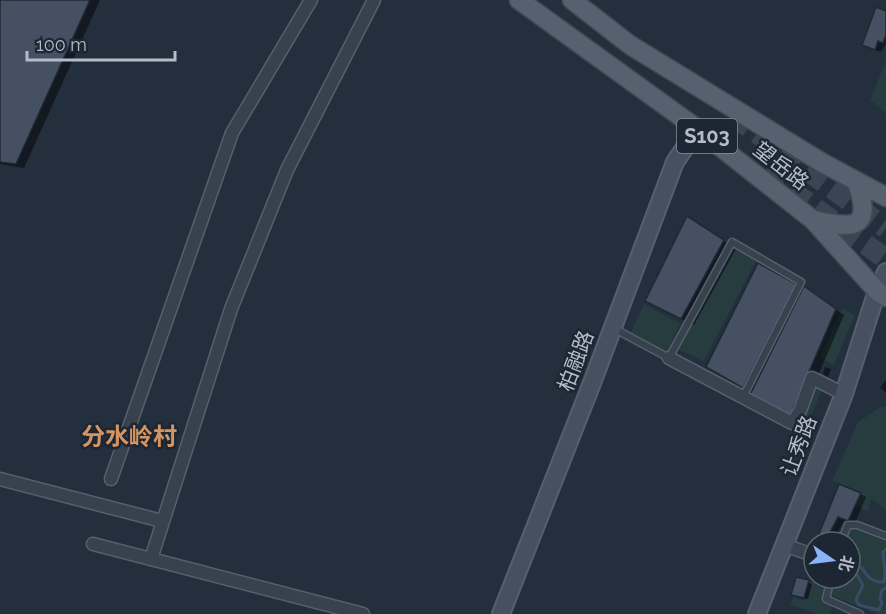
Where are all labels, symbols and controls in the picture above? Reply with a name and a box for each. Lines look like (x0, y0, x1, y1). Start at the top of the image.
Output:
scale bar (27, 24, 176, 62)
text: 100 m (36, 34, 87, 55)
road number: S103 (677, 119, 737, 153)
street label: 望岳路 (749, 136, 814, 195)
street label: 柏融路 (553, 327, 598, 395)
street label: 让秀路 (776, 412, 821, 480)
district label: 分水岭村 (81, 422, 177, 451)
north arrow (802, 530, 862, 590)
text: 北 (835, 553, 857, 574)

